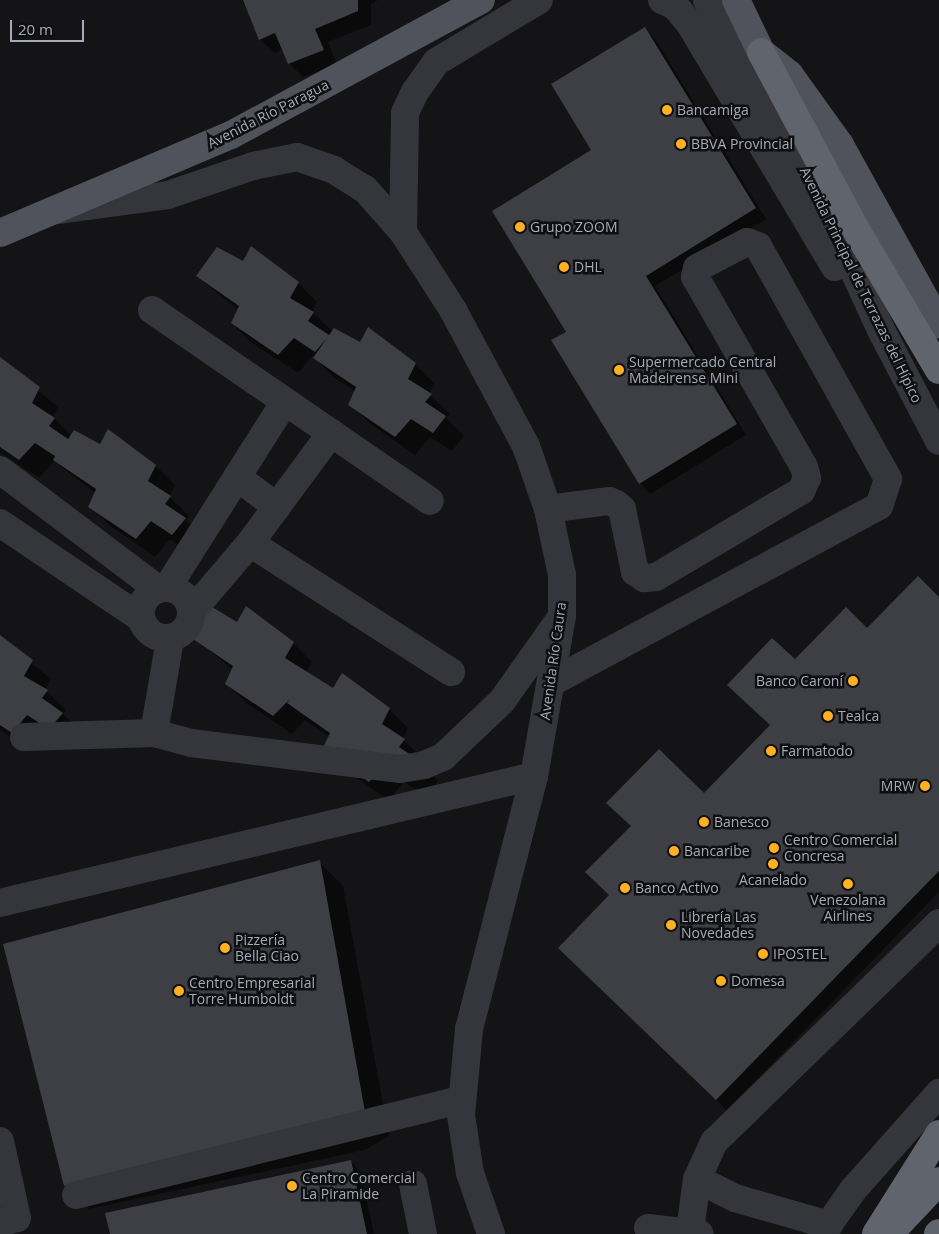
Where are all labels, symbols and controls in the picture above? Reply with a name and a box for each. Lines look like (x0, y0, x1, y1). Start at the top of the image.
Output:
scale bar (12, 10, 86, 42)
text: 20 m (18, 19, 53, 39)
street label: Avenida Río Paragua (205, 76, 331, 152)
place label: Bancamiga (677, 102, 749, 118)
marker: Bancamiga (661, 104, 673, 116)
place label: BBVA Provincial (691, 136, 793, 152)
marker: BBVA Provincial (675, 138, 687, 150)
street label: Avenida Principal de Terrazas del Hípico (796, 164, 926, 406)
place label: Grupo ZOOM (530, 219, 617, 235)
marker: Grupo ZOOM (514, 221, 526, 233)
place label: DHL (574, 259, 602, 275)
marker: DHL (558, 261, 570, 273)
place label: Supermercado Central Madeirense Mini (629, 354, 776, 387)
marker: Supermercado Central Madeirense Mini (613, 364, 625, 376)
street label: Avenida Río Caura (536, 601, 570, 721)
place label: Banco Caroní (756, 673, 843, 689)
marker: Banco Caroní (847, 675, 859, 687)
place label: Tealca (838, 708, 879, 724)
marker: Tealca (822, 710, 834, 722)
place label: Farmatodo (781, 743, 853, 759)
marker: Farmatodo (765, 745, 777, 757)
place label: MRW (881, 778, 915, 794)
marker: MRW (919, 780, 931, 792)
place label: Banesco (714, 814, 769, 830)
marker: Banesco (698, 816, 710, 828)
place label: Centro Comercial Concresa (784, 832, 897, 864)
marker: Centro Comercial Concresa (768, 842, 780, 854)
place label: Bancaribe (684, 843, 750, 859)
marker: Bancaribe (668, 845, 680, 857)
marker: Acanelado (767, 858, 779, 870)
place label: Acanelado (739, 872, 807, 888)
marker: Venezolana Airlines (842, 878, 854, 890)
place label: Banco Activo (635, 880, 719, 896)
marker: Banco Activo (619, 882, 631, 894)
place label: Venezolana Airlines (810, 892, 886, 924)
place label: Librería Las Novedades (681, 909, 756, 942)
marker: Librería Las Novedades (665, 919, 677, 931)
place label: Pizzería Bella Ciao (235, 932, 299, 964)
marker: Pizzería Bella Ciao (219, 942, 231, 954)
place label: IPOSTEL (773, 946, 827, 962)
marker: IPOSTEL (757, 948, 769, 960)
place label: Domesa (731, 973, 785, 989)
place label: Centro Empresarial Torre Humboldt (189, 975, 315, 1008)
marker: Domesa (715, 975, 727, 987)
marker: Centro Empresarial Torre Humboldt (173, 985, 185, 997)
place label: Centro Comercial La Piramide (302, 1170, 415, 1202)
marker: Centro Comercial La Piramide (286, 1180, 298, 1192)

